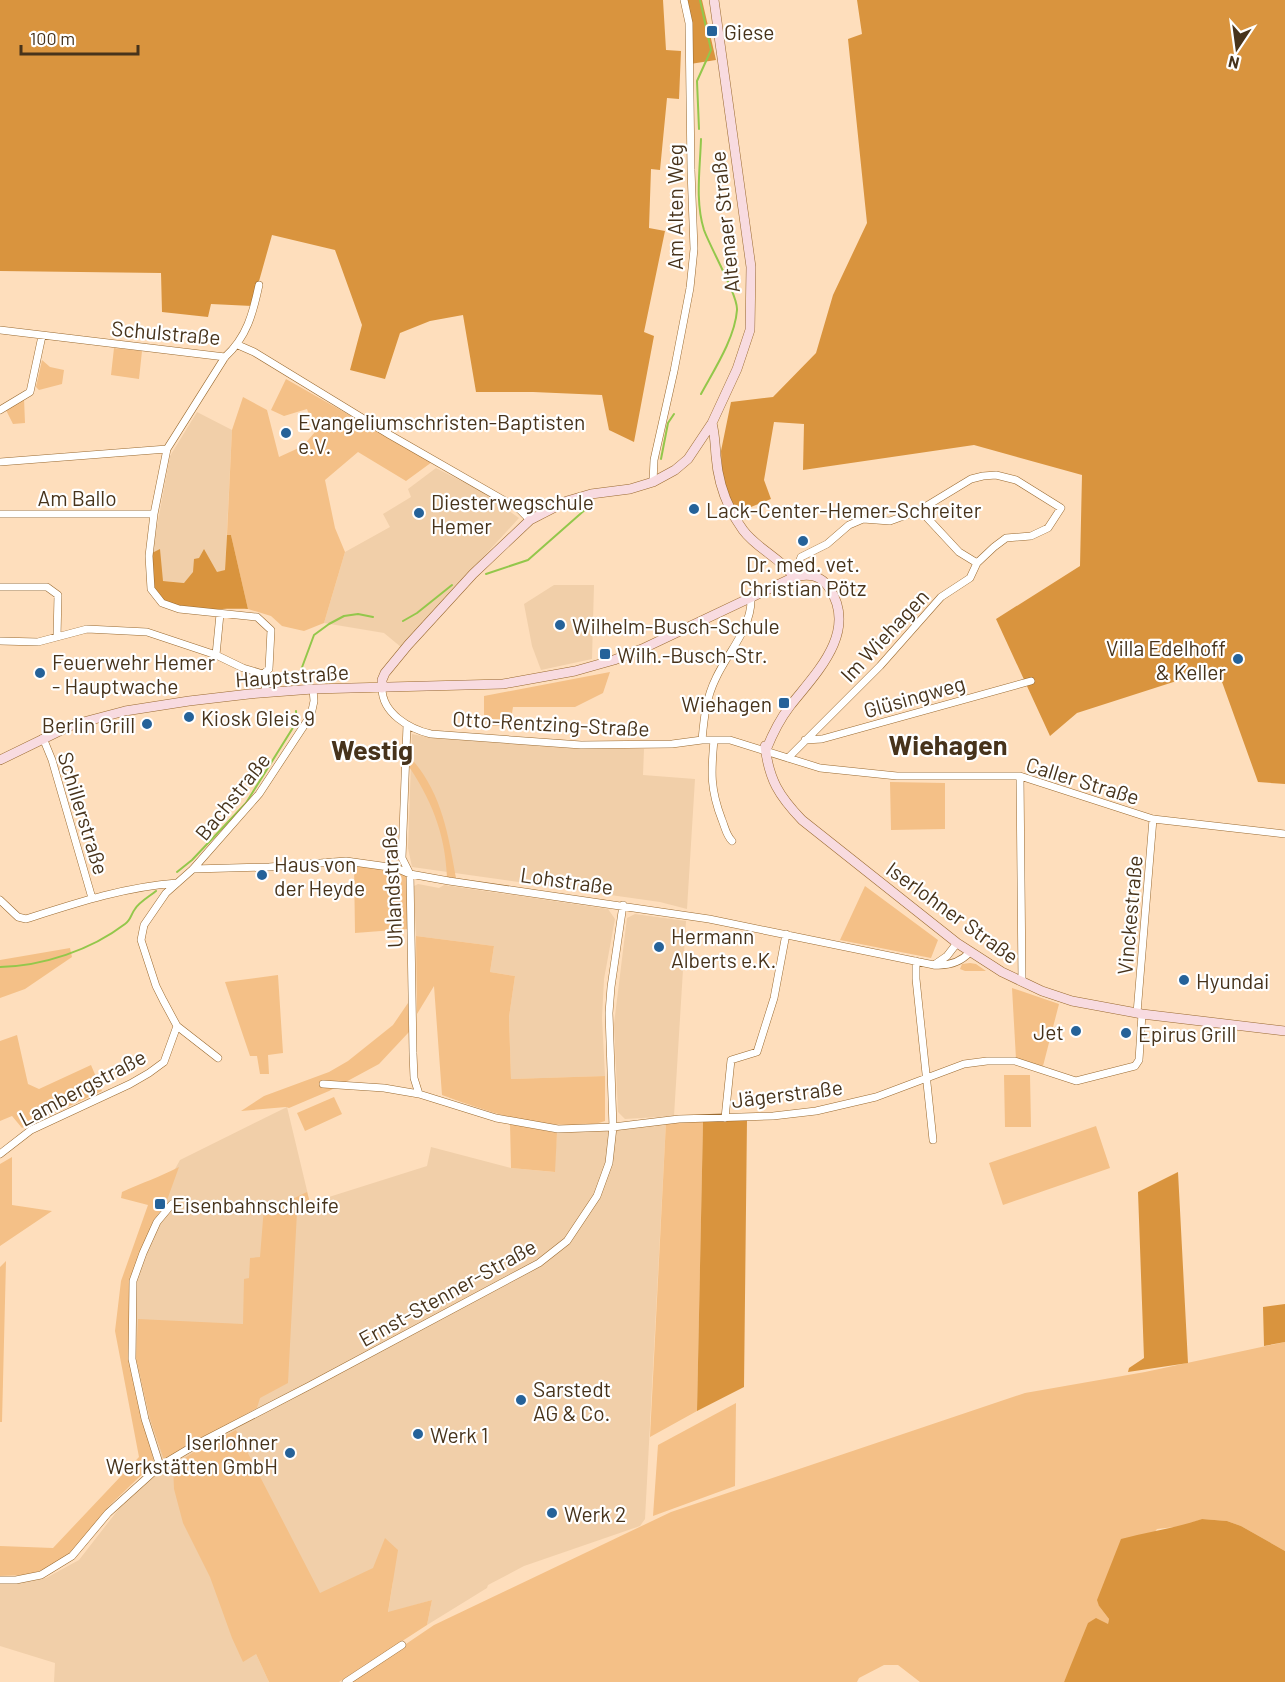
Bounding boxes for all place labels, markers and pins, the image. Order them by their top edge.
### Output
place label: Giese [724,19,775,44]
marker: Giese [705,24,719,38]
place label: Evangeliumschristen-Baptisten e.V. [298,409,585,458]
marker: Evangeliumschristen-Baptisten e.V. [279,426,293,440]
place label: Diesterwegschule Hemer [431,489,594,538]
place label: Lack-Center-Hemer-Schreiter [706,497,982,522]
marker: Lack-Center-Hemer-Schreiter [687,502,701,516]
marker: Diesterwegschule Hemer [412,506,426,520]
marker: Dr. med. vet. Christian Pötz [796,534,810,548]
place label: Dr. med. vet. Christian Pötz [740,551,866,600]
place label: Wilhelm-Busch-Schule [572,613,780,638]
marker: Wilhelm-Busch-Schule [553,618,567,632]
place label: Villa Edelhoff & Keller [1106,635,1226,684]
place label: Wilh.-Busch-Str. [617,642,767,667]
marker: Wilh.-Busch-Str. [598,647,612,661]
place label: Feuerwehr Hemer - Hauptwache [52,649,215,698]
marker: Villa Edelhoff & Keller [1231,652,1245,666]
marker: Feuerwehr Hemer - Hauptwache [33,666,47,680]
place label: Wiehagen [681,691,772,716]
marker: Wiehagen [777,696,791,710]
place label: Kiosk Gleis 9 [201,705,315,730]
marker: Kiosk Gleis 9 [182,710,196,724]
place label: Berlin Grill [42,712,135,737]
marker: Berlin Grill [140,717,154,731]
place label: Haus von der Heyde [274,851,365,900]
marker: Haus von der Heyde [255,868,269,882]
place label: Hermann Alberts e.K. [671,923,776,972]
marker: Hermann Alberts e.K. [652,940,666,954]
place label: Hyundai [1196,968,1269,993]
marker: Hyundai [1177,973,1191,987]
place label: Jet [1033,1019,1064,1044]
place label: Epirus Grill [1138,1021,1236,1046]
marker: Jet [1069,1024,1083,1038]
marker: Epirus Grill [1119,1026,1133,1040]
place label: Eisenbahnschleife [172,1192,339,1217]
marker: Eisenbahnschleife [153,1197,167,1211]
place label: Sarstedt AG & Co. [533,1376,611,1425]
marker: Sarstedt AG & Co. [514,1393,528,1407]
place label: Werk 1 [430,1422,488,1447]
marker: Werk 1 [411,1427,425,1441]
place label: Iserlohner Werkstätten GmbH [106,1429,278,1478]
marker: Iserlohner Werkstätten GmbH [283,1446,297,1460]
place label: Werk 2 [564,1501,626,1526]
marker: Werk 2 [545,1506,559,1520]

